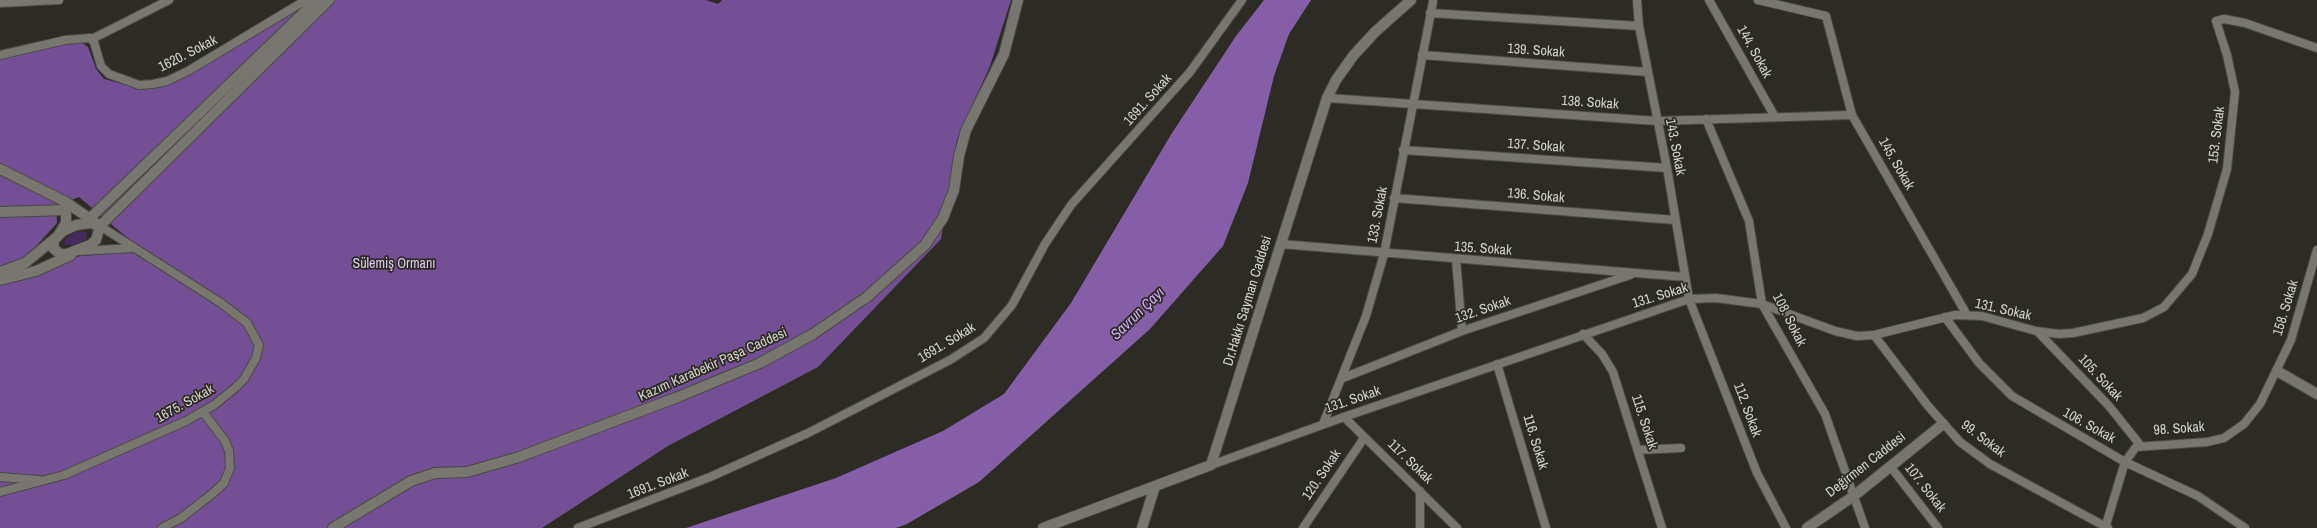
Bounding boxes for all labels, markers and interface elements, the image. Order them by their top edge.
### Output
street label: 144. Sokak [1733,23,1775,81]
street label: 1620. Sokak [156,32,220,76]
street label: 139. Sokak [1507,41,1565,61]
street label: 1691. Sokak [1120,71,1176,129]
street label: 138. Sokak [1561,93,1619,113]
street label: 153. Sokak [2205,105,2229,165]
street label: 143. Sokak [1661,117,1689,177]
street label: 145. Sokak [1874,135,1918,193]
street label: 137. Sokak [1507,136,1565,156]
street label: 133. Sokak [1364,185,1392,245]
street label: 136. Sokak [1507,185,1565,207]
street label: Dr.Hakkı Sayman Caddesi [1220,234,1276,368]
street label: 135. Sokak [1454,239,1512,259]
park label: Sülemiş Ormanı [353,256,435,272]
street label: 158. Sokak [2270,278,2302,338]
street label: 131. Sokak [1630,280,1690,312]
water label: Savrun Çayı [1107,284,1169,344]
street label: 108. Sokak [1768,291,1810,349]
street label: 132. Sokak [1453,293,1513,327]
street label: 131. Sokak [1973,295,2033,325]
street label: 1691. Sokak [915,319,979,367]
street label: Kazım Karabekir Paşa Caddesi [636,325,790,405]
street label: 105. Sokak [2074,351,2126,405]
street label: 1675. Sokak [153,381,217,427]
street label: 112. Sokak [1729,381,1765,439]
street label: 131. Sokak [1323,383,1383,417]
street label: 115. Sokak [1627,392,1661,452]
street label: 106. Sokak [2060,405,2118,447]
street label: 116. Sokak [1519,412,1551,472]
street label: 99. Sokak [1958,417,2008,461]
street label: 98. Sokak [2153,419,2205,439]
street label: Değirmen Caddesi [1823,429,1909,501]
street label: 117. Sokak [1384,436,1436,488]
street label: 120. Sokak [1299,446,1345,504]
street label: 107. Sokak [1901,460,1949,516]
street label: 1691. Sokak [625,465,691,503]

